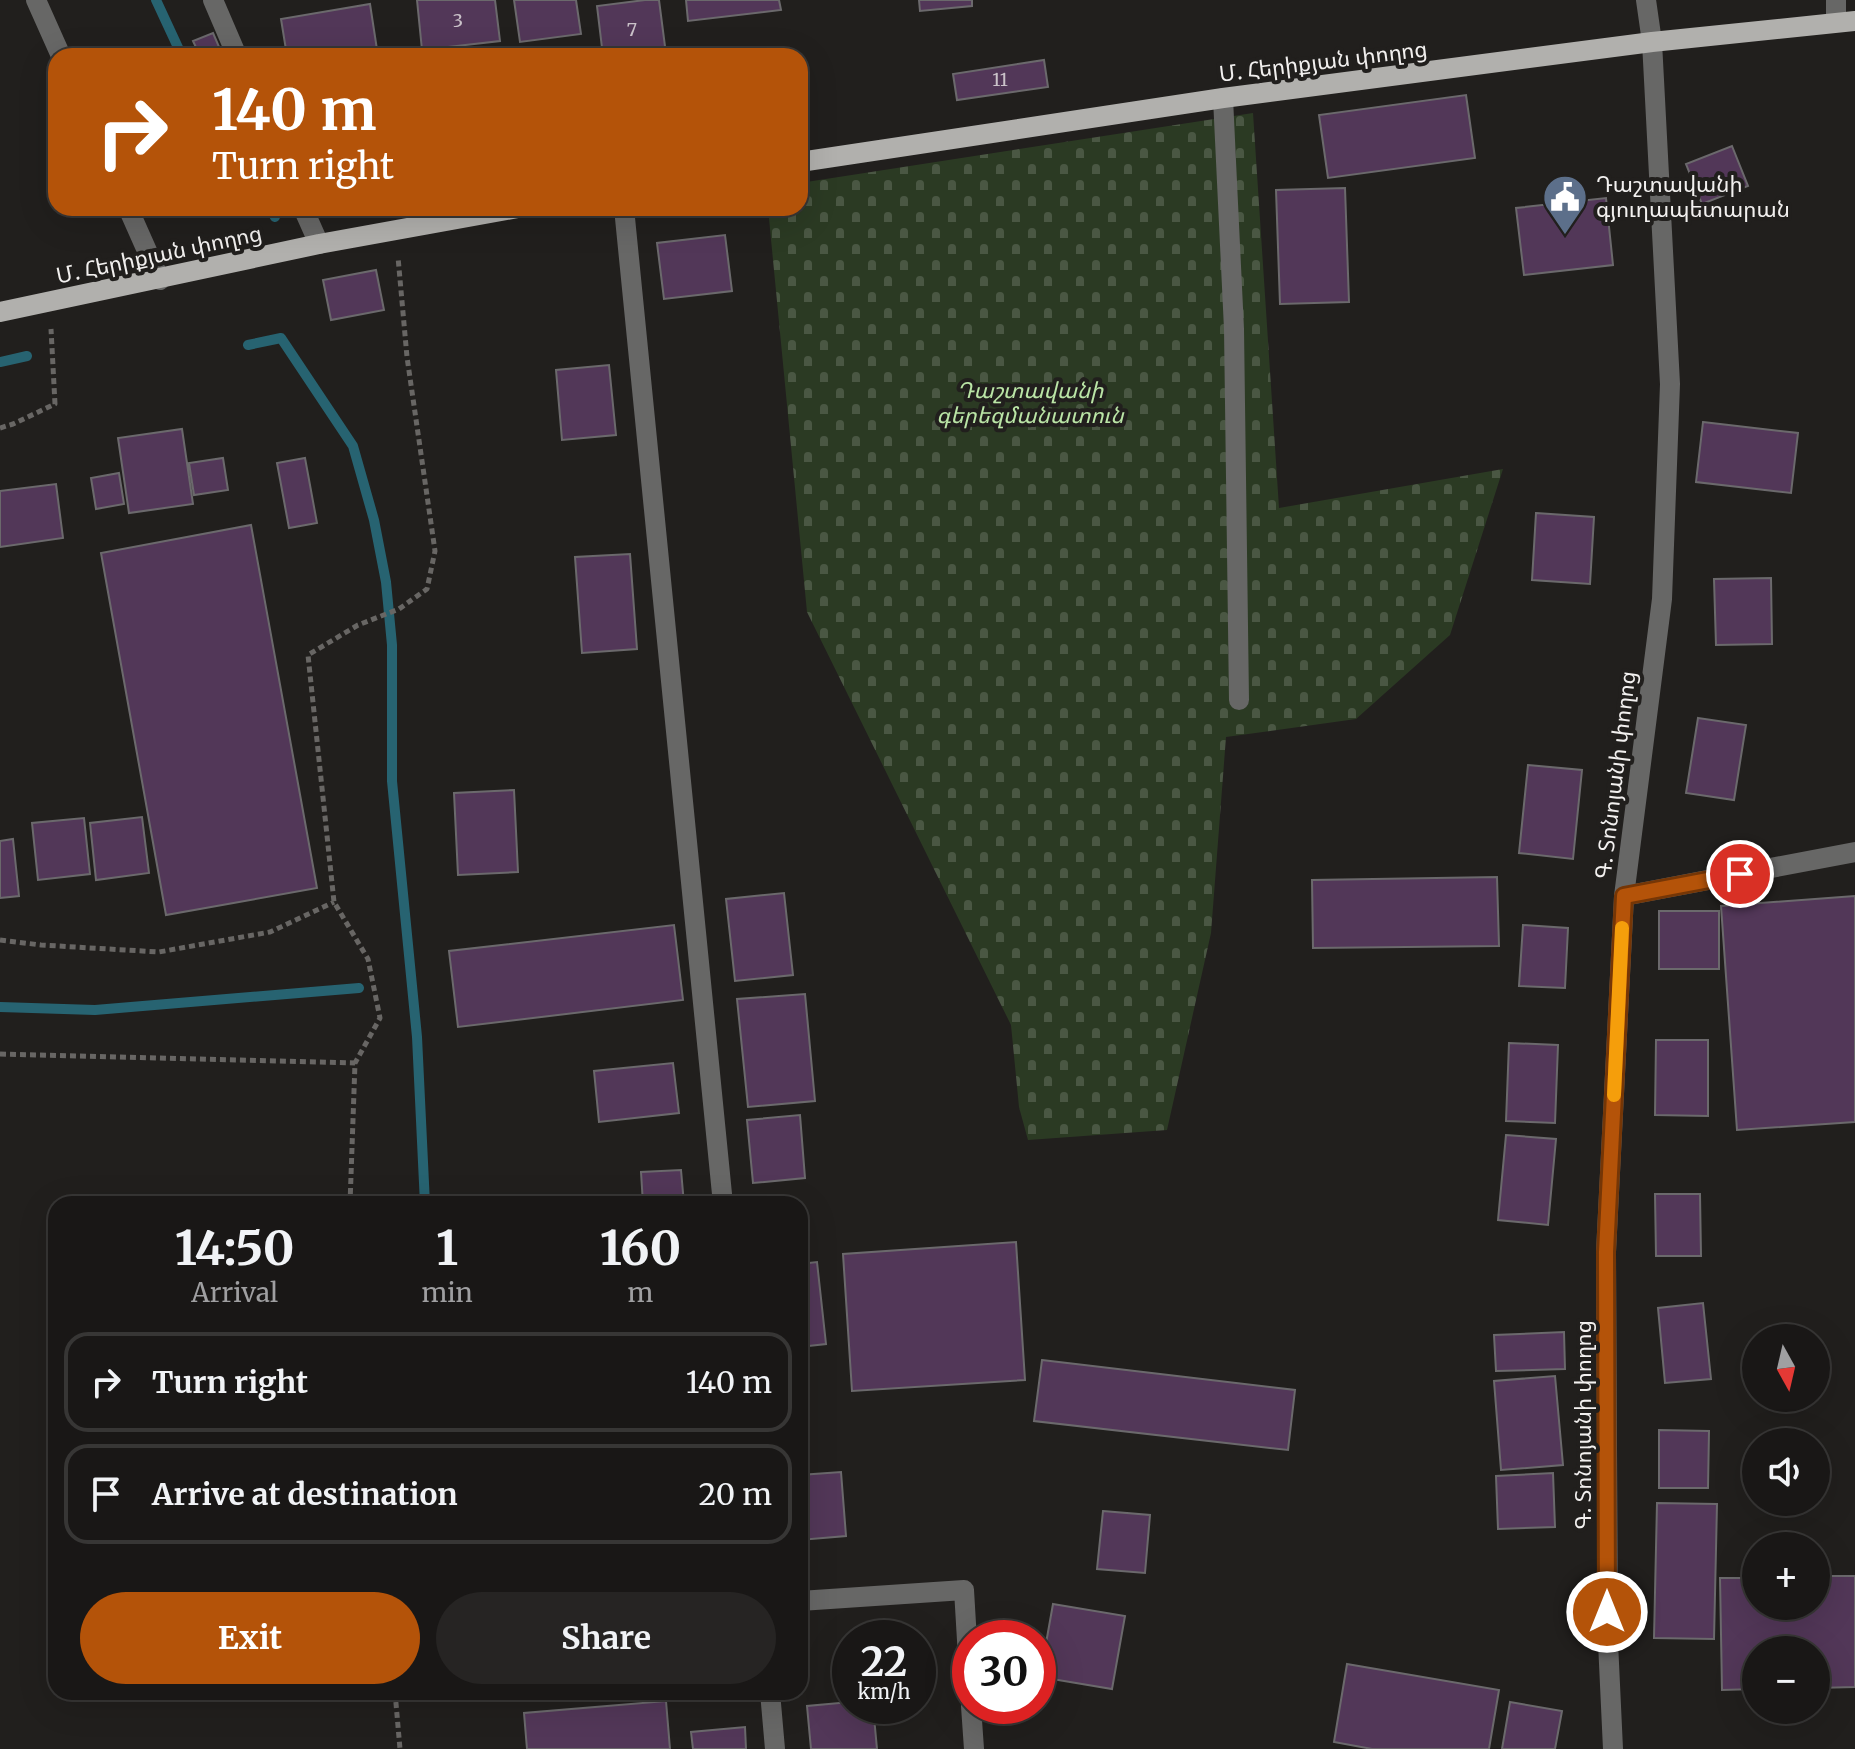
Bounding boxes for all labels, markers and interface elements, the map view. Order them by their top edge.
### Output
house number: 3 [453,9,463,32]
house number: 7 [627,18,637,41]
street label: Մ. Հերիքյան փողոց [1217,34,1429,88]
house number: 11 [992,68,1008,91]
text: 140 m [212,75,377,145]
icon: right [80,80,184,184]
text: Turn right [212,144,394,189]
place label: Դաշտավանի գյուղապետարան [1596,170,1790,223]
public building icon: Դաշտավանի գյուղապետարան [1541,173,1589,236]
street label: Մ. Հերիքյան փողոց [54,219,264,289]
park label: Դաշտավանի գերեզմանատուն [936,376,1124,429]
street label: Գ. Տոնոյանի փողոց [1588,669,1642,881]
pin [1706,840,1774,908]
icon: arrive [1718,852,1762,896]
text: 14:50 [175,1218,295,1278]
text: 1 [436,1218,458,1278]
text: 160 [600,1218,681,1278]
text: Arrival [191,1276,278,1309]
text: min [421,1276,473,1309]
text: m [628,1276,653,1309]
street label: Գ. Տոնոյանի փողոց [1569,1320,1597,1530]
north arrow [1742,1324,1830,1412]
map controls [1742,1324,1830,1724]
icon: right [84,1360,128,1404]
text: Turn right [152,1363,308,1401]
text: 140 m [686,1363,772,1401]
button: sound [1742,1428,1830,1516]
icon: arrive [84,1472,128,1516]
text: Arrive at destination [152,1475,458,1513]
text: 20 m [699,1475,772,1513]
button: + [1742,1532,1830,1620]
position arrow [1565,1570,1649,1654]
button: Exit [80,1592,420,1684]
button: Share [436,1592,776,1684]
speed limit sign: 30 [952,1620,1056,1724]
button: − [1742,1636,1830,1724]
text: 22 [861,1637,907,1687]
text: km/h [858,1679,910,1704]

